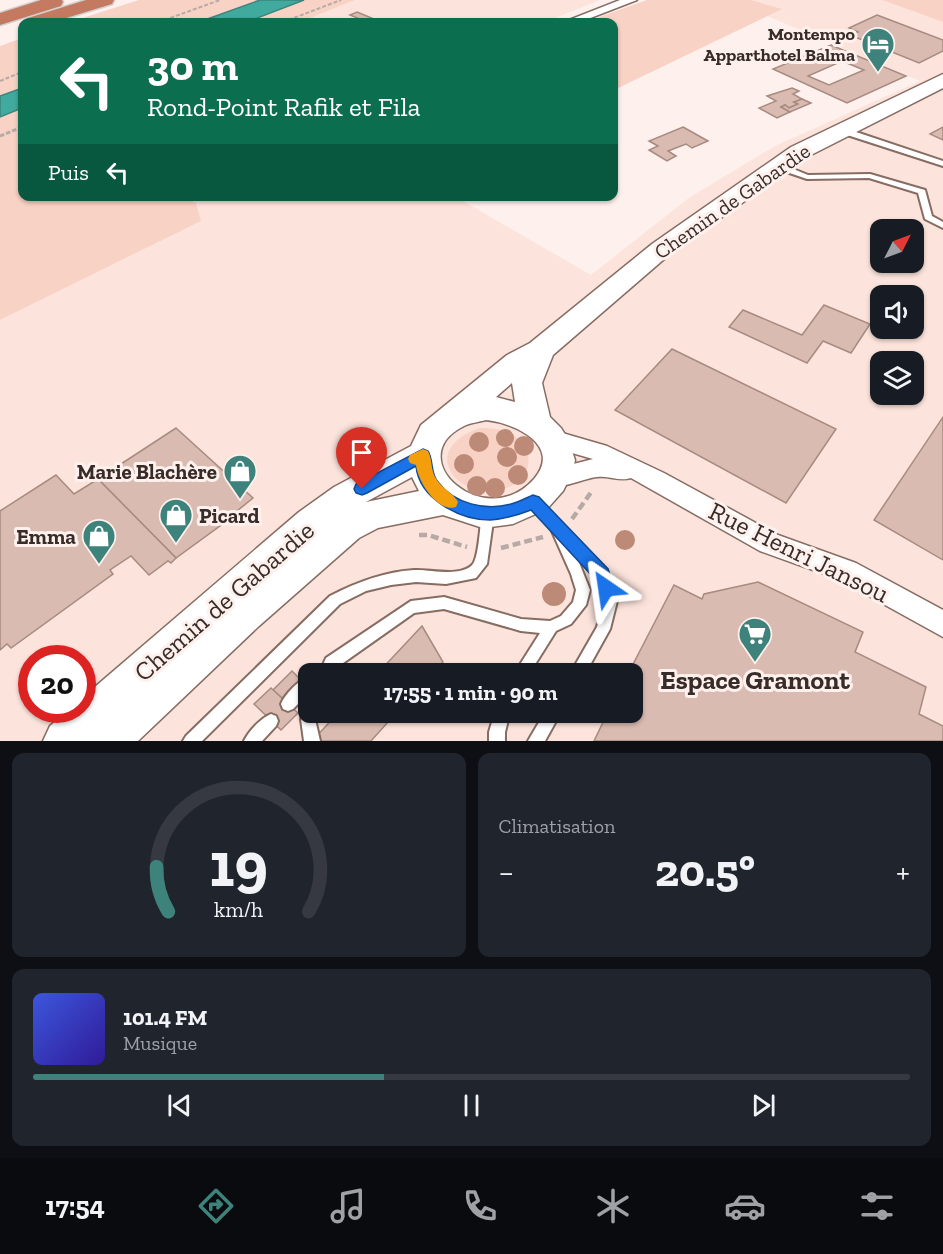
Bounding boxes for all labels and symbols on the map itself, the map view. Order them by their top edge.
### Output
place label: Montempo Apparthotel Balma [703,23,856,66]
hotel icon: Montempo Apparthotel Balma [860,26,896,73]
street label: Chemin de Gabardie [649,138,815,264]
north arrow [870,219,924,273]
pin [336,427,387,489]
shop icon: Marie Blachère [222,453,258,500]
place label: Marie Blachère [77,459,217,484]
street label: Rue Henri Jansou [704,495,895,610]
shop icon: Picard [158,497,194,544]
place label: Picard [199,503,260,528]
street label: Chemin de Gabardie [127,514,321,688]
shop icon: Emma [81,518,117,565]
place label: Emma [16,524,76,549]
position arrow [574,556,638,620]
supermarket icon: Espace Gramont [737,616,773,663]
speed limit sign: 20 [18,645,96,723]
place label: Espace Gramont [660,664,850,696]

